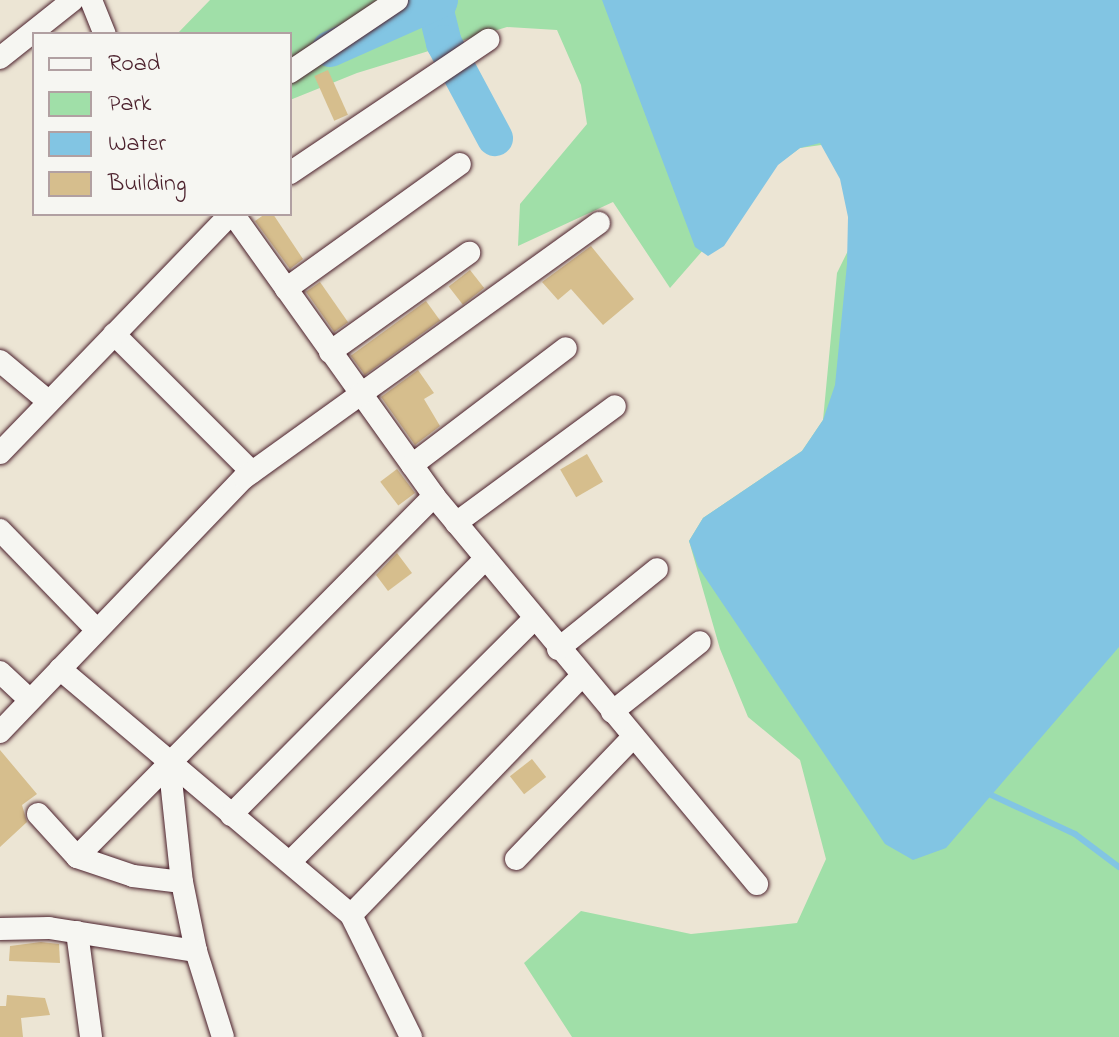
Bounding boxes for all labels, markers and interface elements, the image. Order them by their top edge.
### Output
legend [32,32,292,216]
text: Road [108,47,160,82]
text: Park [108,87,151,122]
text: Water [108,127,166,162]
text: Building [108,167,187,202]

